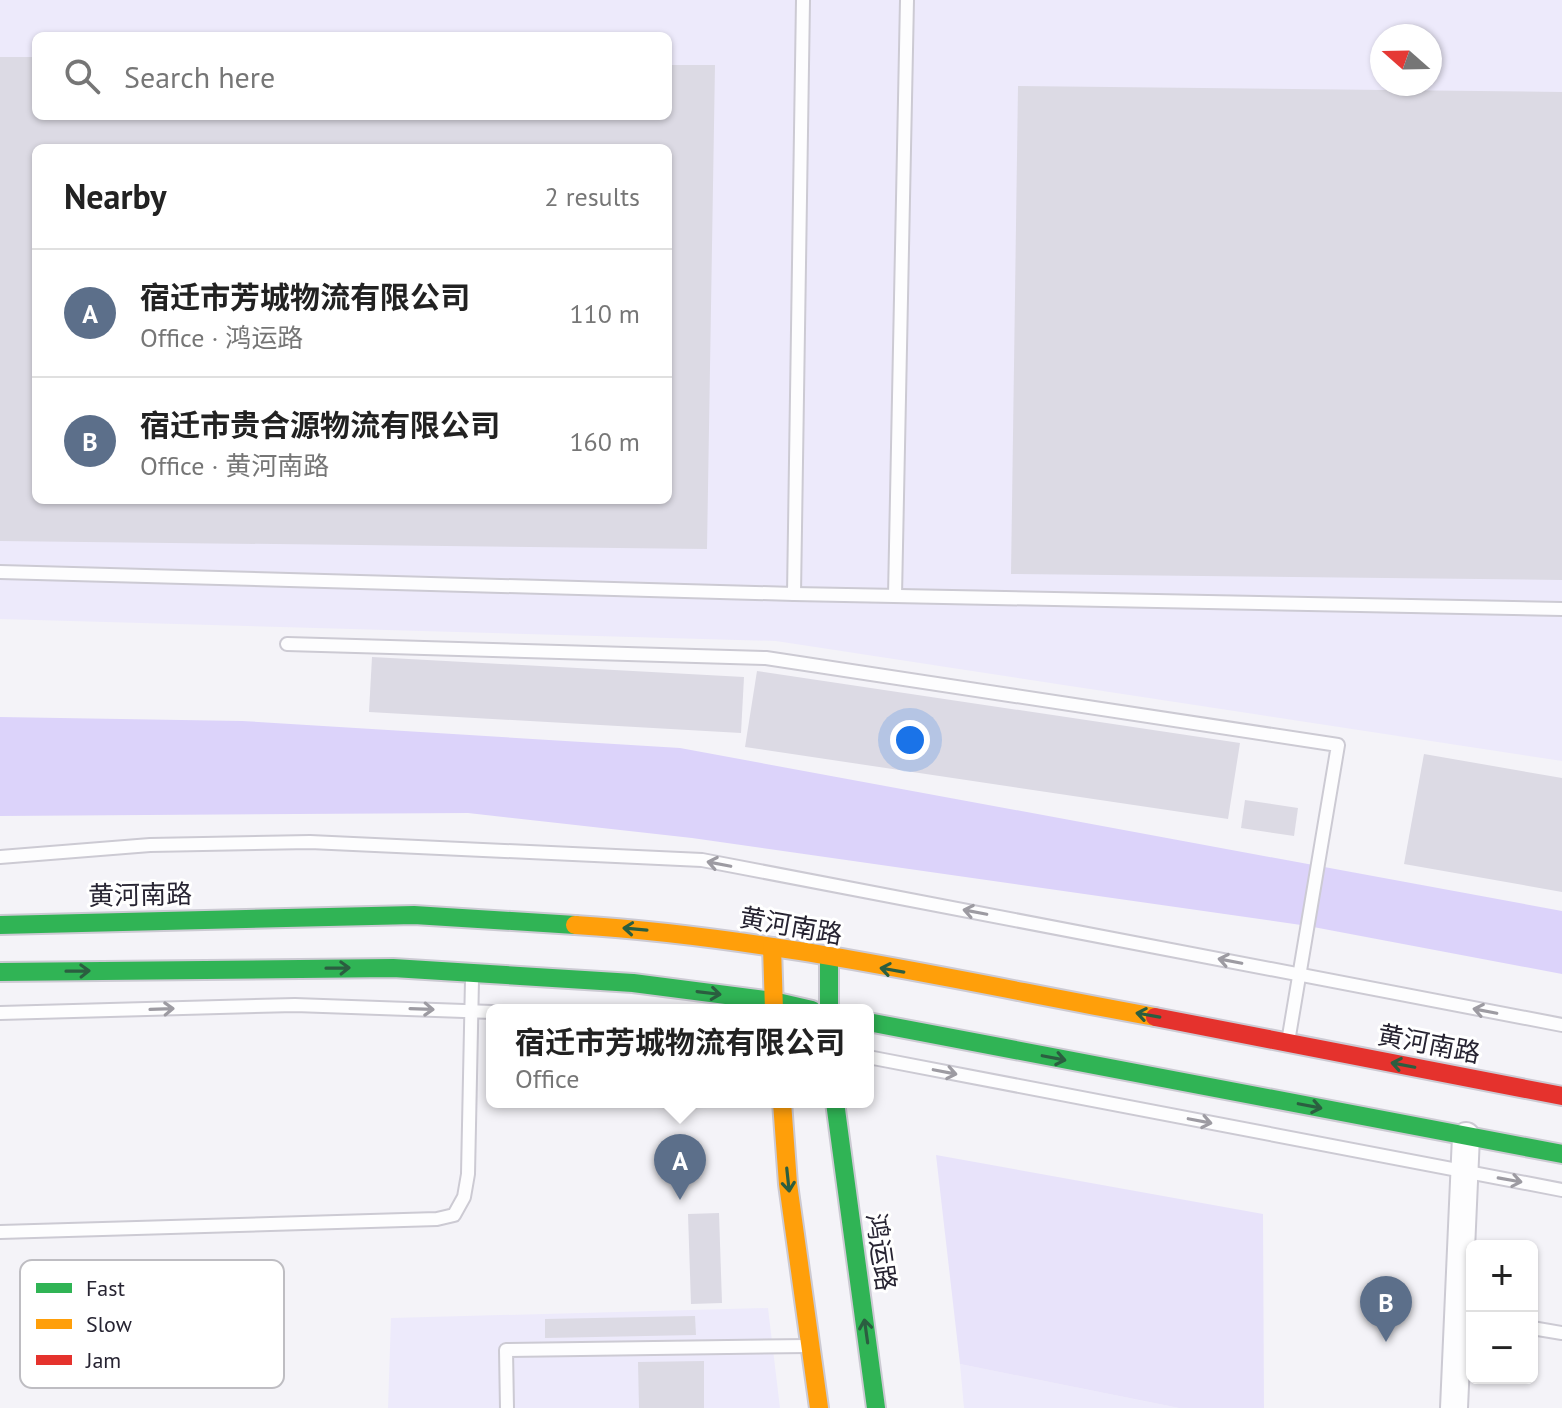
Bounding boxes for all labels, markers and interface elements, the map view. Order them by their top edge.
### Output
north arrow [1370,24,1442,96]
search box [32,32,672,120]
icon: search [60,54,104,98]
text: Search here [124,57,275,96]
text: Nearby [64,174,166,218]
text: 2 results [545,180,640,213]
text: 宿迁市芳城物流有限公司 [140,277,470,316]
text: A [82,297,98,330]
text: 110 m [569,297,640,330]
text: Office · 鸿运路 [140,321,303,354]
text: 宿迁市贵合源物流有限公司 [140,405,500,444]
text: B [82,425,98,458]
text: 160 m [569,425,640,458]
text: Office · 黄河南路 [140,449,329,482]
your location [890,720,930,760]
one-way arrow [707,855,733,870]
street label: 黄河南路 [88,877,192,912]
street label: 黄河南路 [737,900,845,951]
one-way arrow [963,904,988,919]
one-way arrow [622,921,649,936]
one-way arrow [1218,953,1243,968]
one-way arrow [324,960,351,976]
one-way arrow [880,961,905,976]
one-way arrow [64,963,91,979]
one-way arrow [695,985,722,1000]
one-way arrow [148,1001,175,1016]
one-way arrow [408,1001,435,1016]
one-way arrow [1473,1002,1499,1017]
popup [486,1004,874,1108]
one-way arrow [1136,1007,1161,1022]
street label: 黄河南路 [1375,1017,1483,1070]
text: 宿迁市芳城物流有限公司 [515,1022,845,1061]
one-way arrow [1041,1052,1067,1067]
one-way arrow [1391,1057,1416,1072]
text: Office [515,1062,579,1095]
one-way arrow [931,1065,957,1080]
one-way arrow [1297,1100,1322,1115]
one-way arrow [1187,1114,1212,1129]
pin: A [654,1134,706,1200]
one-way arrow [781,1166,796,1193]
one-way arrow [1497,1174,1522,1189]
street label: 鸿运路 [860,1211,903,1293]
map controls [1466,1240,1538,1384]
button: + [1466,1240,1538,1312]
legend [20,1260,284,1388]
text: Fast [86,1274,126,1302]
pin: B [1360,1276,1412,1342]
text: Slow [86,1310,132,1338]
button: − [1466,1312,1538,1384]
one-way arrow [858,1318,873,1345]
text: Jam [85,1346,121,1374]

